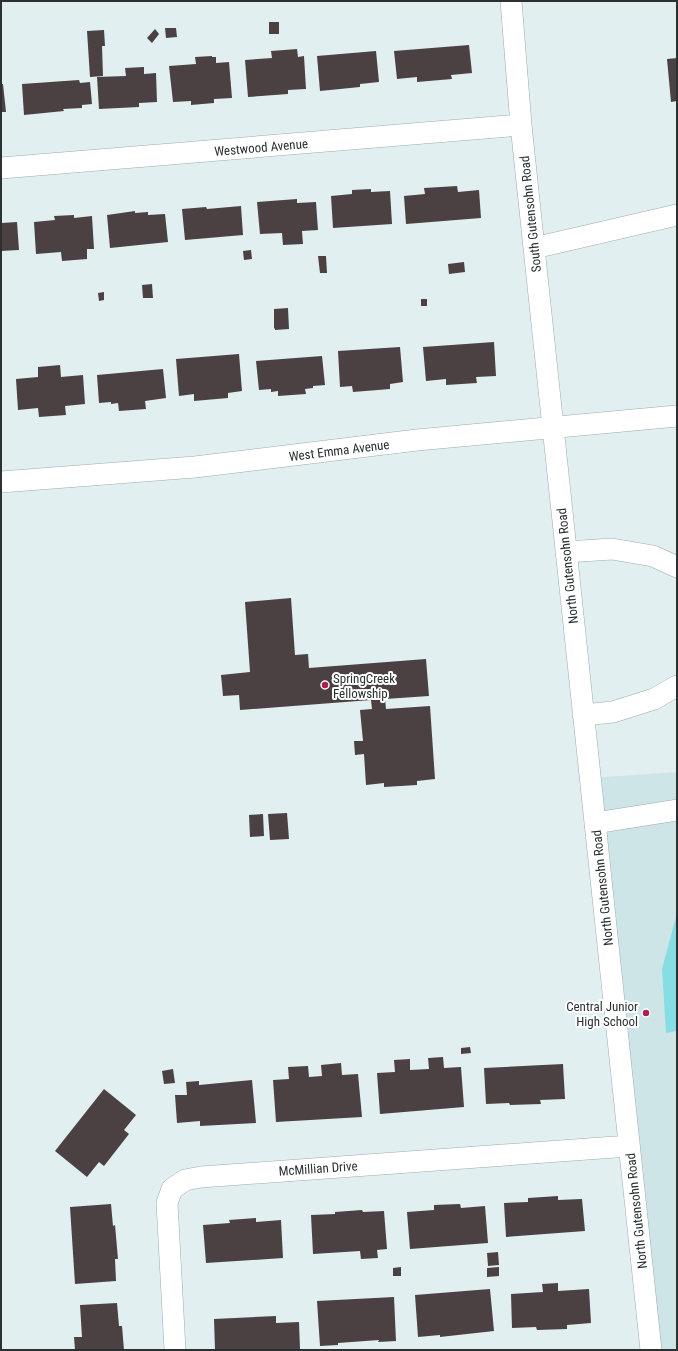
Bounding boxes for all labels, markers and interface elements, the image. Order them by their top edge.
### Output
street label: Westwood Avenue [214,136,308,159]
street label: South Gutensohn Road [517,155,544,273]
street label: West Emma Avenue [288,437,390,464]
street label: North Gutensohn Road [554,507,581,625]
place label: SpringCreek Fellowship [333,671,395,701]
marker: SpringCreek Fellowship [320,680,330,690]
street label: North Gutensohn Road [589,829,616,947]
place label: Central Junior High School [566,999,638,1029]
marker: Central Junior High School [641,1008,651,1018]
street label: North Gutensohn Road [623,1152,650,1270]
street label: McMillian Drive [278,1158,358,1179]

